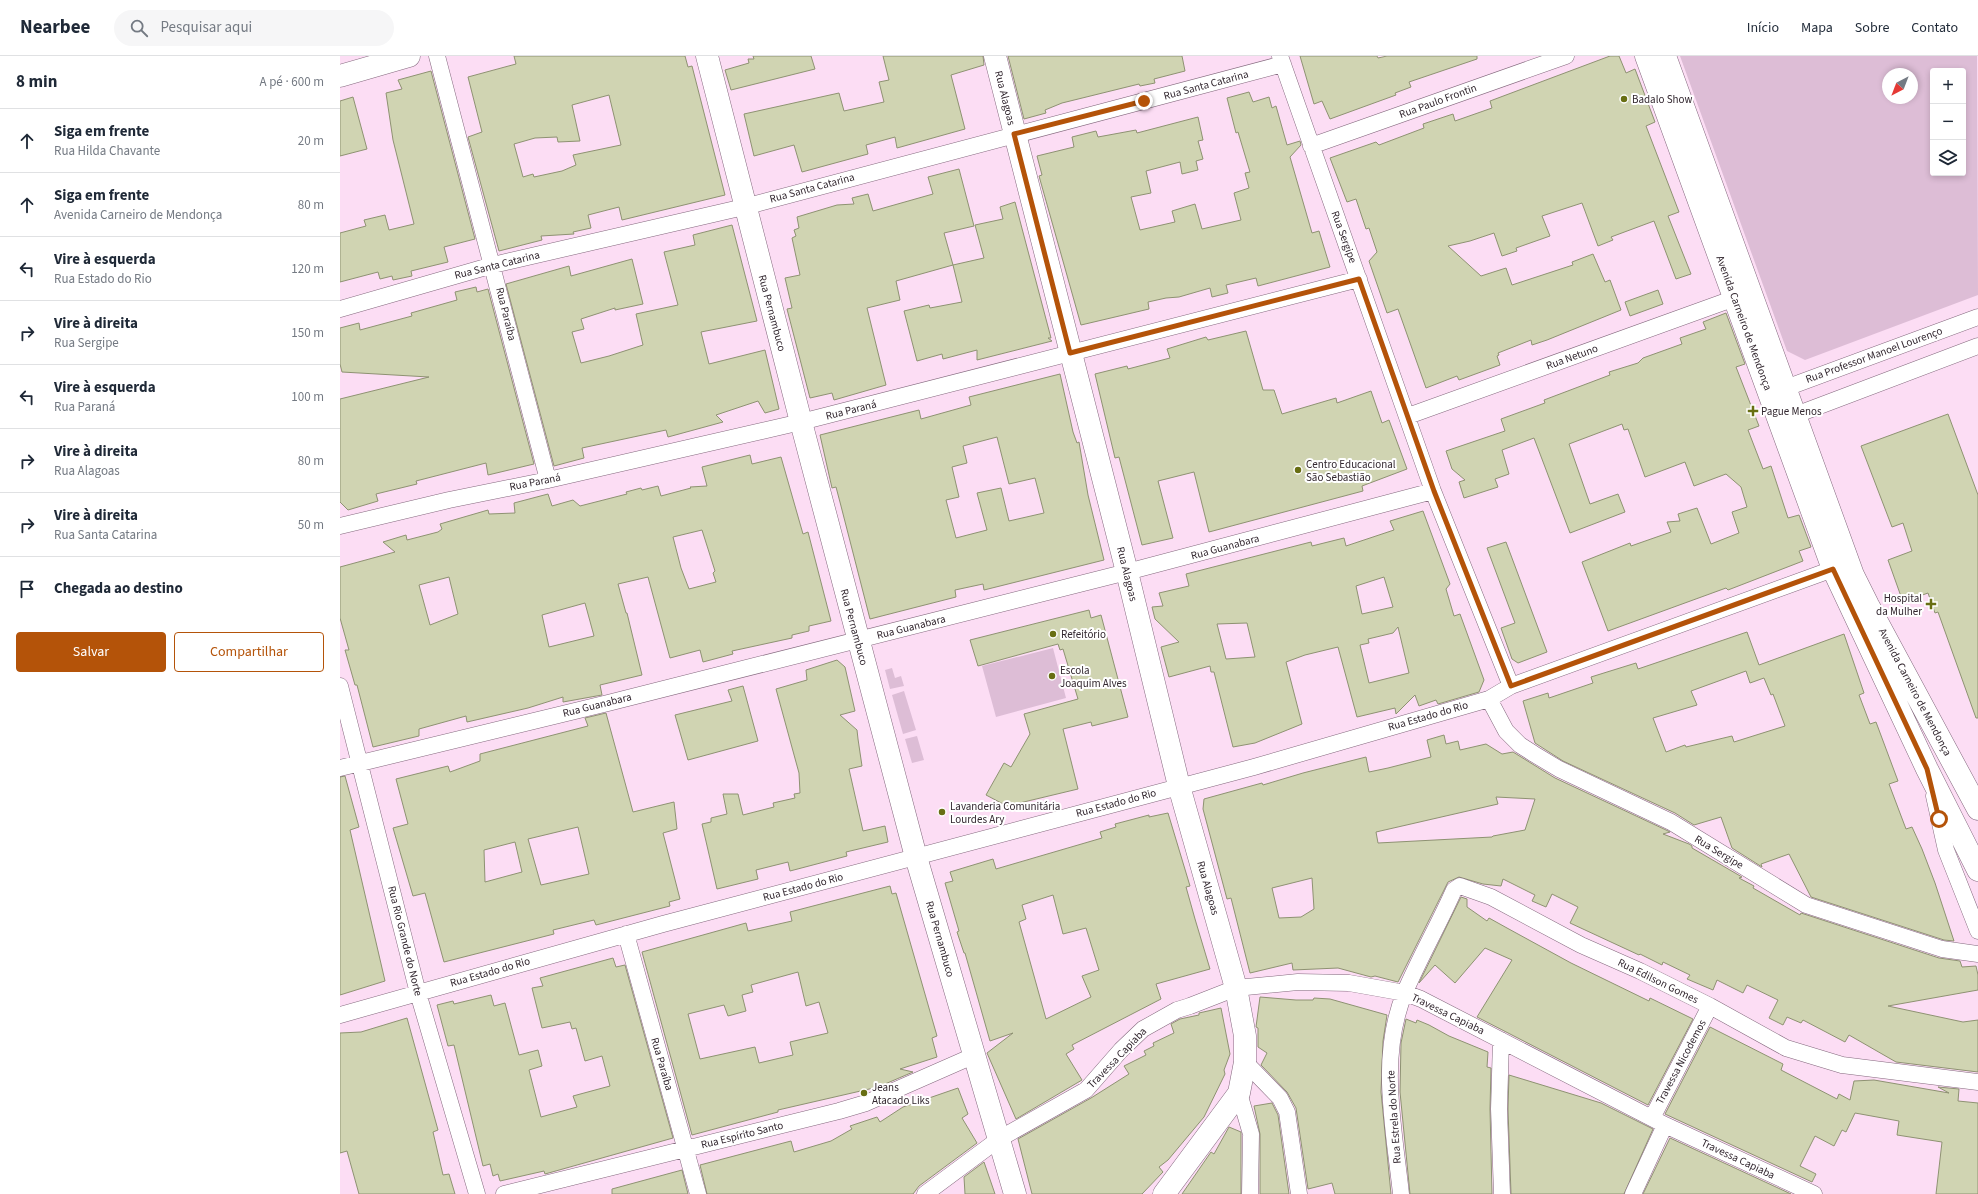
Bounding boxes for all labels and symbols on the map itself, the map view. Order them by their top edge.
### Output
street label: Rua Santa Catarina [1162,66,1250,104]
north arrow [1882,68,1918,104]
street label: Rua Alagoas [991,69,1019,127]
street label: Rua Paulo Frontin [1397,80,1479,122]
route end [1135,92,1153,110]
place label: Badalo Show [1632,92,1692,107]
marker: Badalo Show [1619,94,1629,104]
street label: Rua Santa Catarina [768,169,856,207]
street label: Rua Sergipe [1328,209,1361,266]
street label: Rua Santa Catarina [453,247,541,283]
street label: Avenida Carneiro de Mendonça [1713,253,1775,393]
street label: Rua Pernambuco [755,273,789,353]
street label: Rua Paraíba [492,286,520,342]
street label: Rua Professor Manoel Lourenço [1803,323,1945,387]
street label: Rua Netuno [1544,341,1600,373]
street label: Rua Paraná [824,396,878,424]
place label: Pague Menos [1761,404,1822,419]
marker: Pague Menos [1748,406,1758,416]
place label: Centro Educacional São Sebastião [1306,457,1396,485]
marker: Centro Educacional São Sebastião [1293,465,1303,475]
street label: Rua Paraná [508,470,562,494]
street label: Rua Guanabara [1189,531,1261,563]
street label: Rua Alagoas [1113,545,1141,603]
street label: Rua Pernambuco [837,587,871,667]
place label: Hospital da Mulher [1876,591,1922,619]
marker: Hospital da Mulher [1925,598,1937,610]
street label: Rua Guanabara [875,611,947,643]
street label: Avenida Carneiro de Mendonça [1875,626,1955,758]
place label: Refeitório [1061,627,1106,642]
marker: Refeitório [1048,629,1058,639]
place label: Escola Joaquim Alves [1060,663,1127,691]
marker: Escola Joaquim Alves [1047,671,1057,681]
street label: Rua Guanabara [561,689,633,721]
street label: Rua Estado do Rio [1386,697,1470,735]
street label: Rua Estado do Rio [1074,785,1158,821]
place label: Lavanderia Comunitária Lourdes Ary [950,799,1060,827]
marker: Lavanderia Comunitária Lourdes Ary [937,807,947,817]
route start [1930,810,1948,828]
street label: Rua Sergipe [1692,831,1747,873]
street label: Rua Alagoas [1193,859,1223,917]
street label: Rua Estado do Rio [761,869,845,905]
street label: Rua Rio Grande do Norte [384,884,426,998]
street label: Rua Pernambuco [922,899,958,979]
street label: Rua Estado do Rio [448,953,532,991]
street label: Rua Edilson Gomes [1615,955,1701,1007]
street label: Travessa Capiaba [1409,990,1487,1038]
street label: Travessa Nicodemos [1652,1017,1710,1107]
street label: Travessa Capiaba [1084,1024,1150,1092]
street label: Rua Paraíba [647,1036,677,1092]
street label: Rua Estrela do Norte [1383,1069,1405,1164]
place label: Jeans Atacado Liks [872,1080,930,1108]
marker: Jeans Atacado Liks [859,1088,869,1098]
street label: Rua Espírito Santo [699,1118,785,1152]
street label: Travessa Capiaba [1699,1135,1777,1183]

